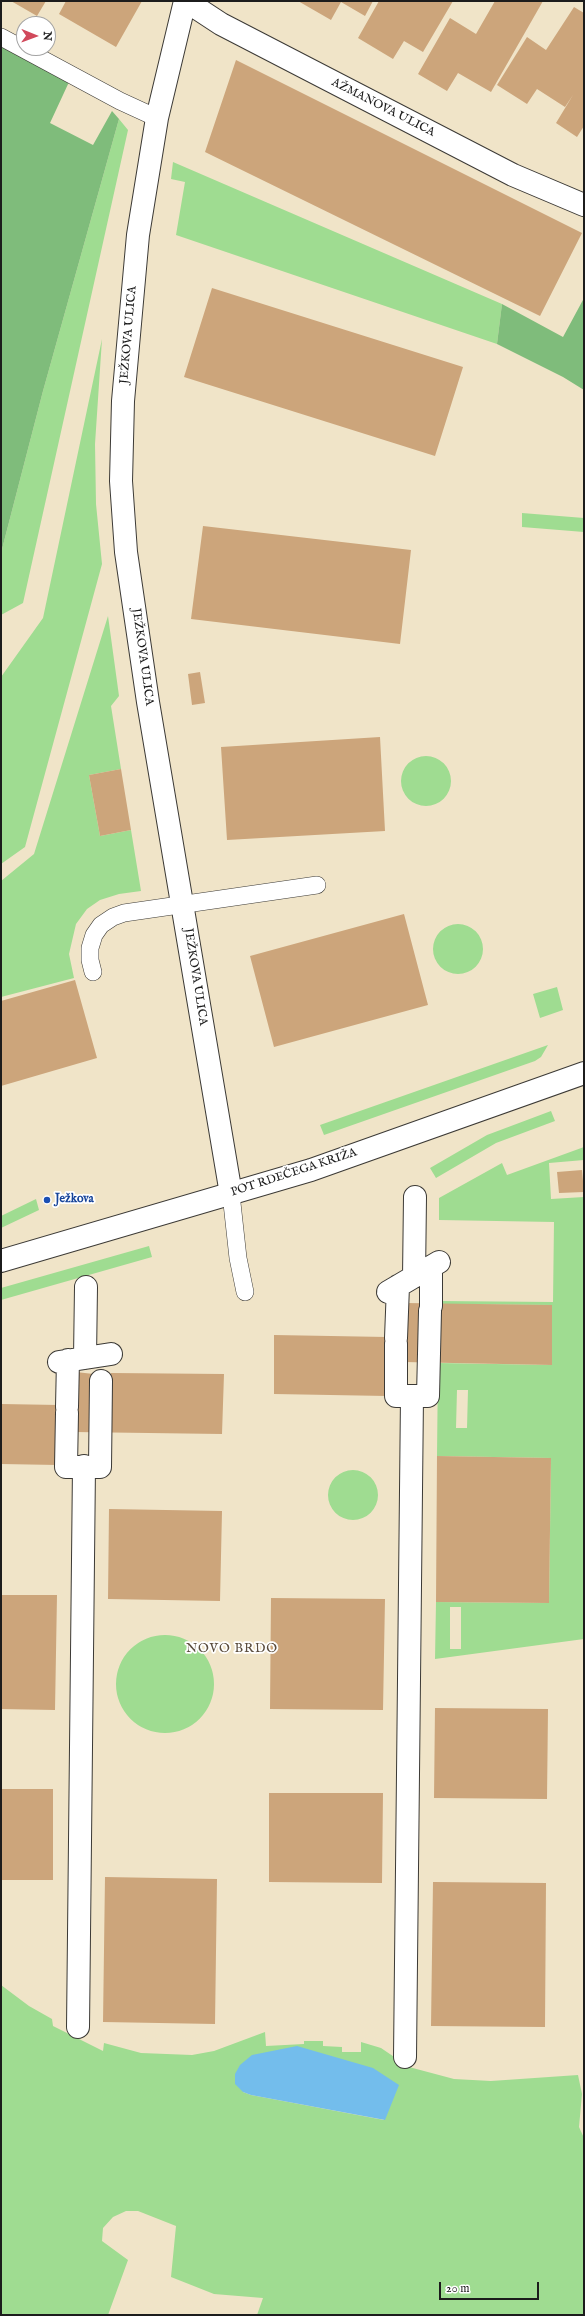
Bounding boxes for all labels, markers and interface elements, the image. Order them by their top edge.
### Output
north arrow [16,16,56,56]
text: N [40,31,54,41]
street label: AŽMANOVA ULICA [329,76,437,140]
street label: JEŽKOVA ULICA [118,285,140,385]
street label: JEŽKOVA ULICA [128,607,156,707]
street label: JEŽKOVA ULICA [180,927,210,1027]
street label: POT RDEČEGA KRIŽA [229,1146,359,1200]
place label: Ježkova [55,1193,94,1207]
marker: Ježkova [42,1195,52,1205]
district label: NOVO BRDO [186,1641,278,1657]
scale bar [441,2274,541,2300]
text: 20 m [446,2281,469,2296]

